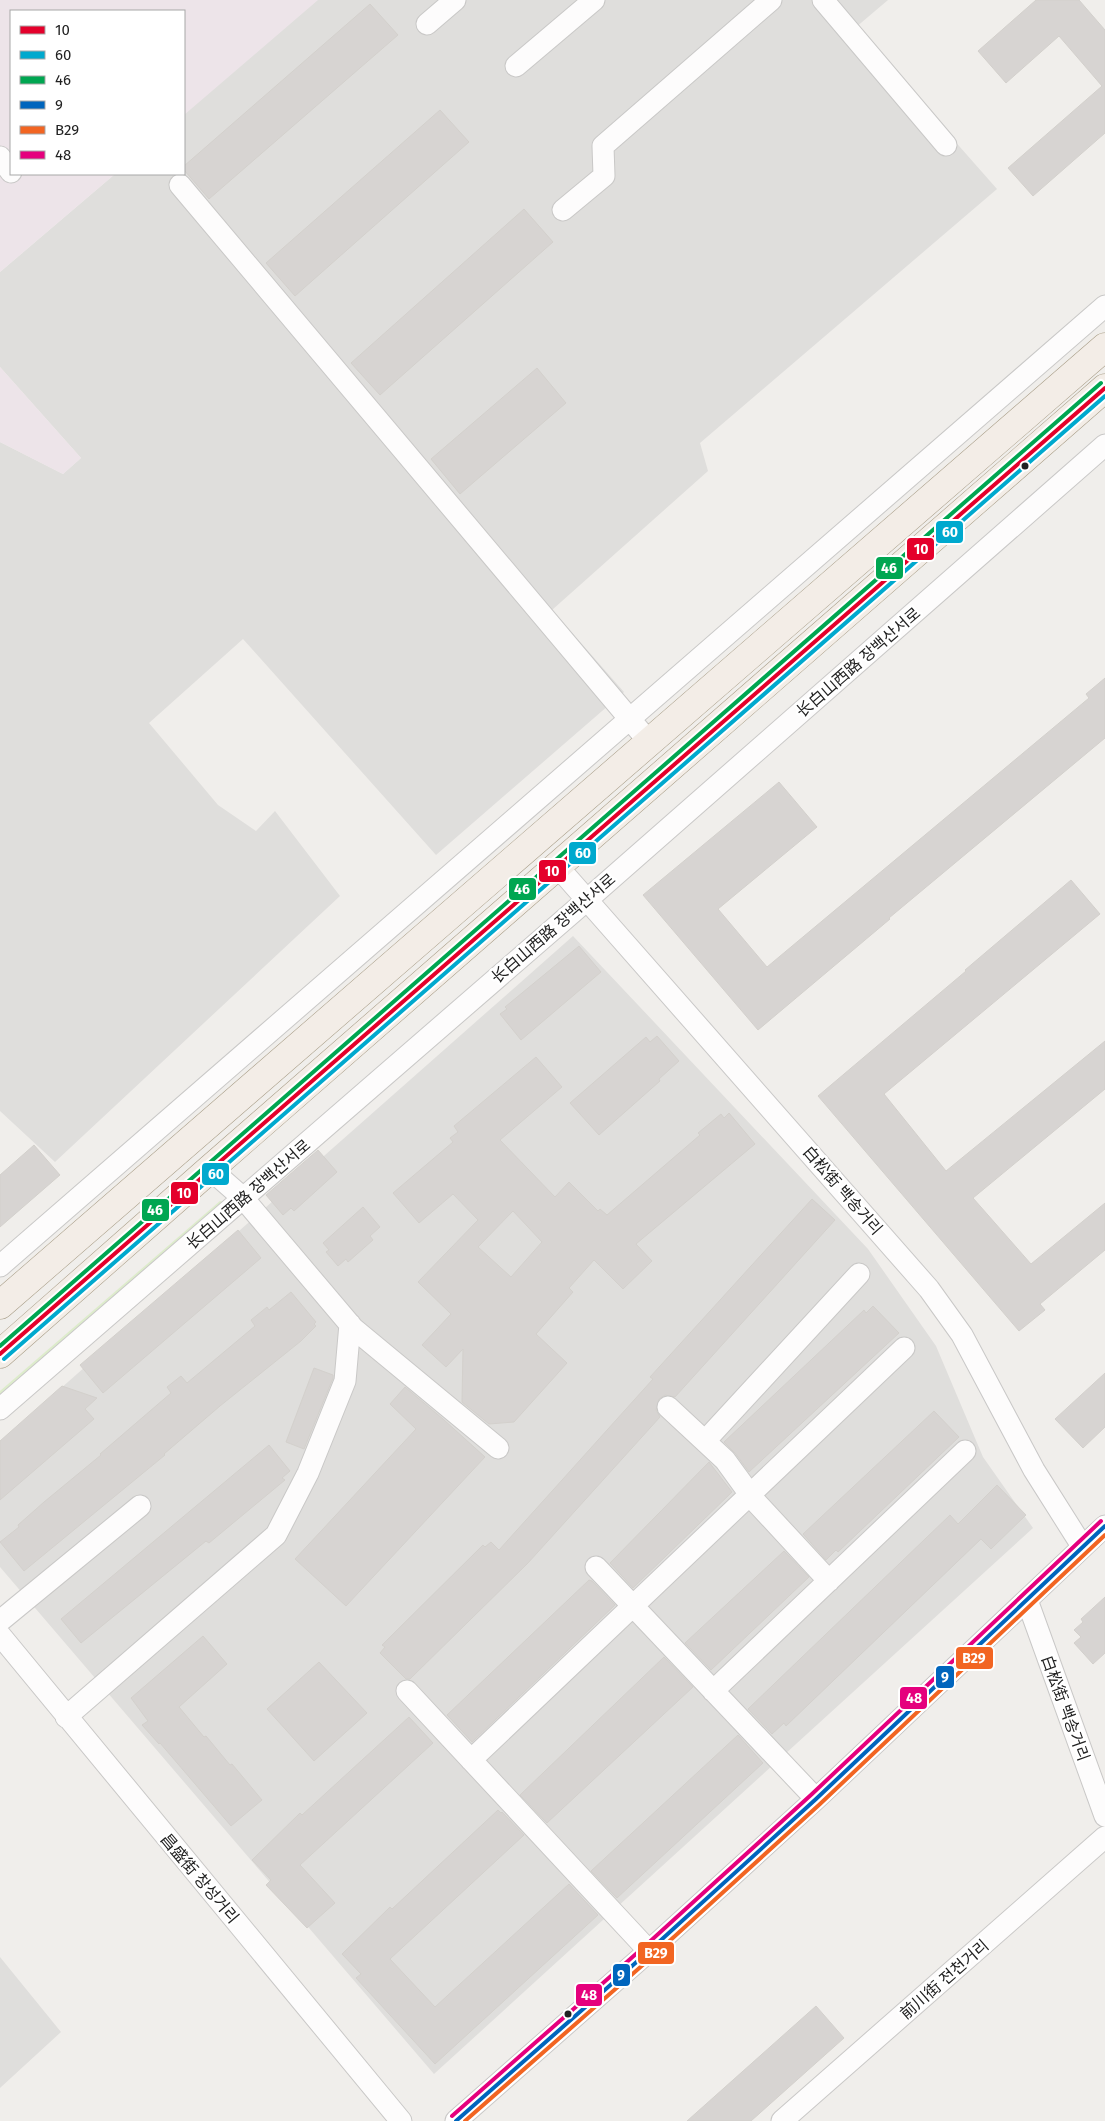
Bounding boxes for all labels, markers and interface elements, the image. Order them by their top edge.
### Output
legend [10,10,185,175]
text: 10 [55,21,70,39]
text: 60 [55,46,71,64]
text: 46 [55,71,71,89]
text: 9 [55,96,63,114]
text: B29 [55,121,79,139]
text: 48 [55,146,71,164]
unlabelled marker [1020,461,1030,471]
line badge: 60 [935,520,964,544]
text: 60 [942,524,958,541]
line badge: 10 [906,537,935,561]
text: 10 [914,541,928,558]
line badge: 46 [875,556,904,580]
text: 46 [881,560,897,577]
street label: 长白山西路 장백산서로 [793,603,924,721]
line badge: 60 [568,841,597,865]
text: 60 [575,845,591,862]
line badge: 10 [538,859,567,883]
text: 10 [545,863,559,880]
street label: 长白山西路 장백산서로 [488,869,619,987]
line badge: 46 [508,877,537,901]
text: 46 [514,881,530,898]
street label: 长白山西路 장백산서로 [183,1135,314,1253]
street label: 白松街 백송거리 [799,1142,886,1238]
line badge: 60 [201,1162,230,1186]
text: 60 [208,1166,224,1183]
line badge: 10 [170,1181,199,1205]
text: 10 [177,1185,191,1202]
line badge: 46 [141,1198,170,1222]
text: 46 [147,1202,163,1219]
line badge: B29 [955,1646,994,1670]
text: B29 [962,1650,986,1667]
street label: 白松街 백송거리 [1038,1653,1093,1764]
line badge: 9 [935,1665,955,1689]
text: 9 [941,1669,949,1686]
line badge: 48 [899,1686,928,1710]
text: 48 [906,1690,922,1707]
street label: 昌盛街 창성거리 [157,1830,243,1927]
street label: 前川街 전천거리 [896,1936,992,2023]
line badge: B29 [637,1941,675,1965]
text: B29 [644,1945,668,1962]
line badge: 9 [612,1963,631,1987]
text: 9 [617,1967,625,1984]
line badge: 48 [575,1983,603,2007]
text: 48 [581,1987,597,2004]
unlabelled marker [563,2009,573,2019]

